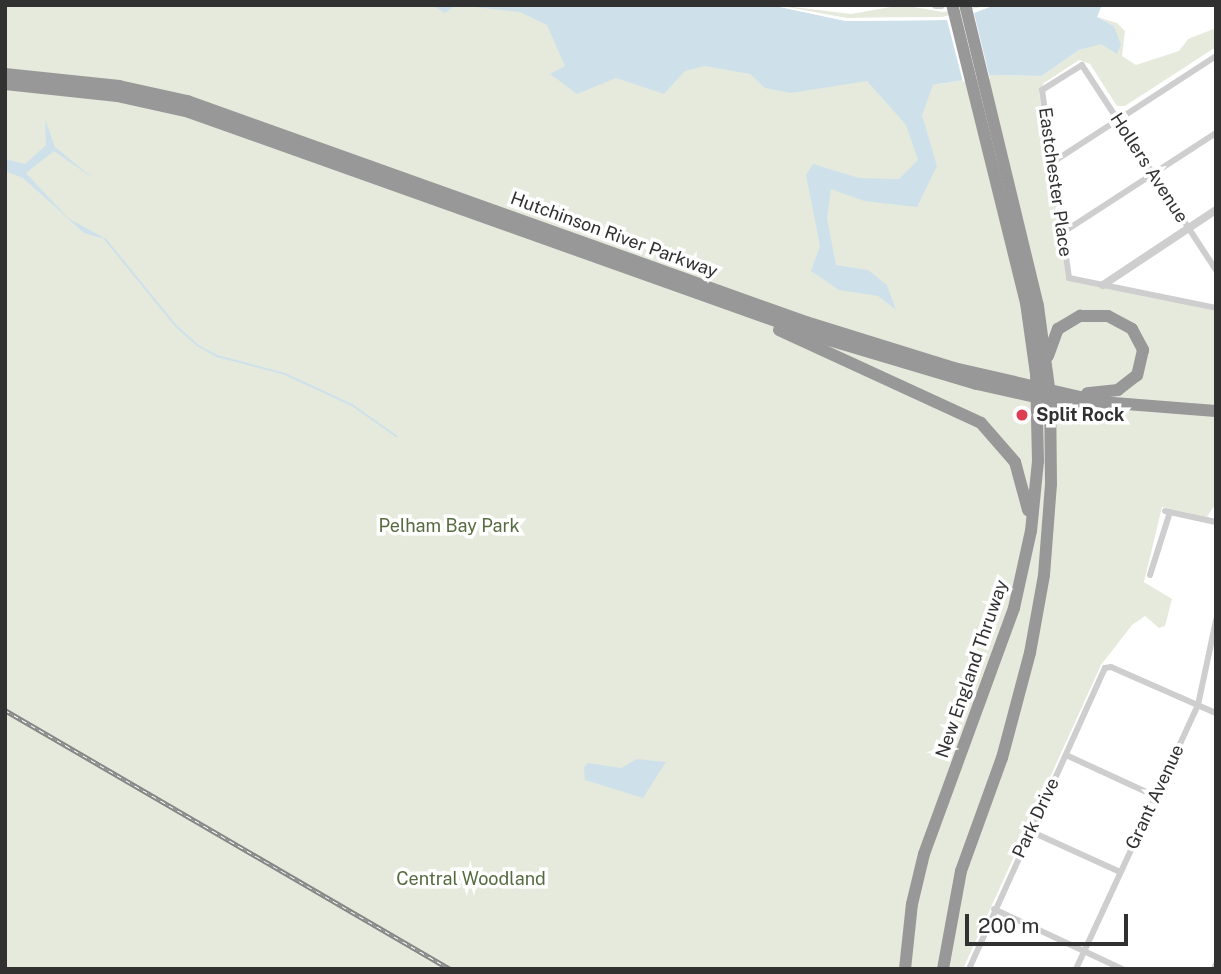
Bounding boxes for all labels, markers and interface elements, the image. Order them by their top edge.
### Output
street label: Eastchester Place [1034,106,1076,258]
street label: Hollers Avenue [1105,109,1193,227]
street label: Hutchinson River Parkway [508,187,720,283]
place label: Split Rock [1036,404,1124,426]
marker: Split Rock [1014,407,1030,423]
park label: Pelham Bay Park [378,515,520,537]
street label: New England Thruway [931,577,1013,761]
street label: Grant Avenue [1121,741,1189,853]
street label: Park Drive [1008,775,1064,861]
park label: Central Woodland [396,868,546,890]
scale bar [969,900,1132,944]
text: 200 m [978,913,1039,938]

